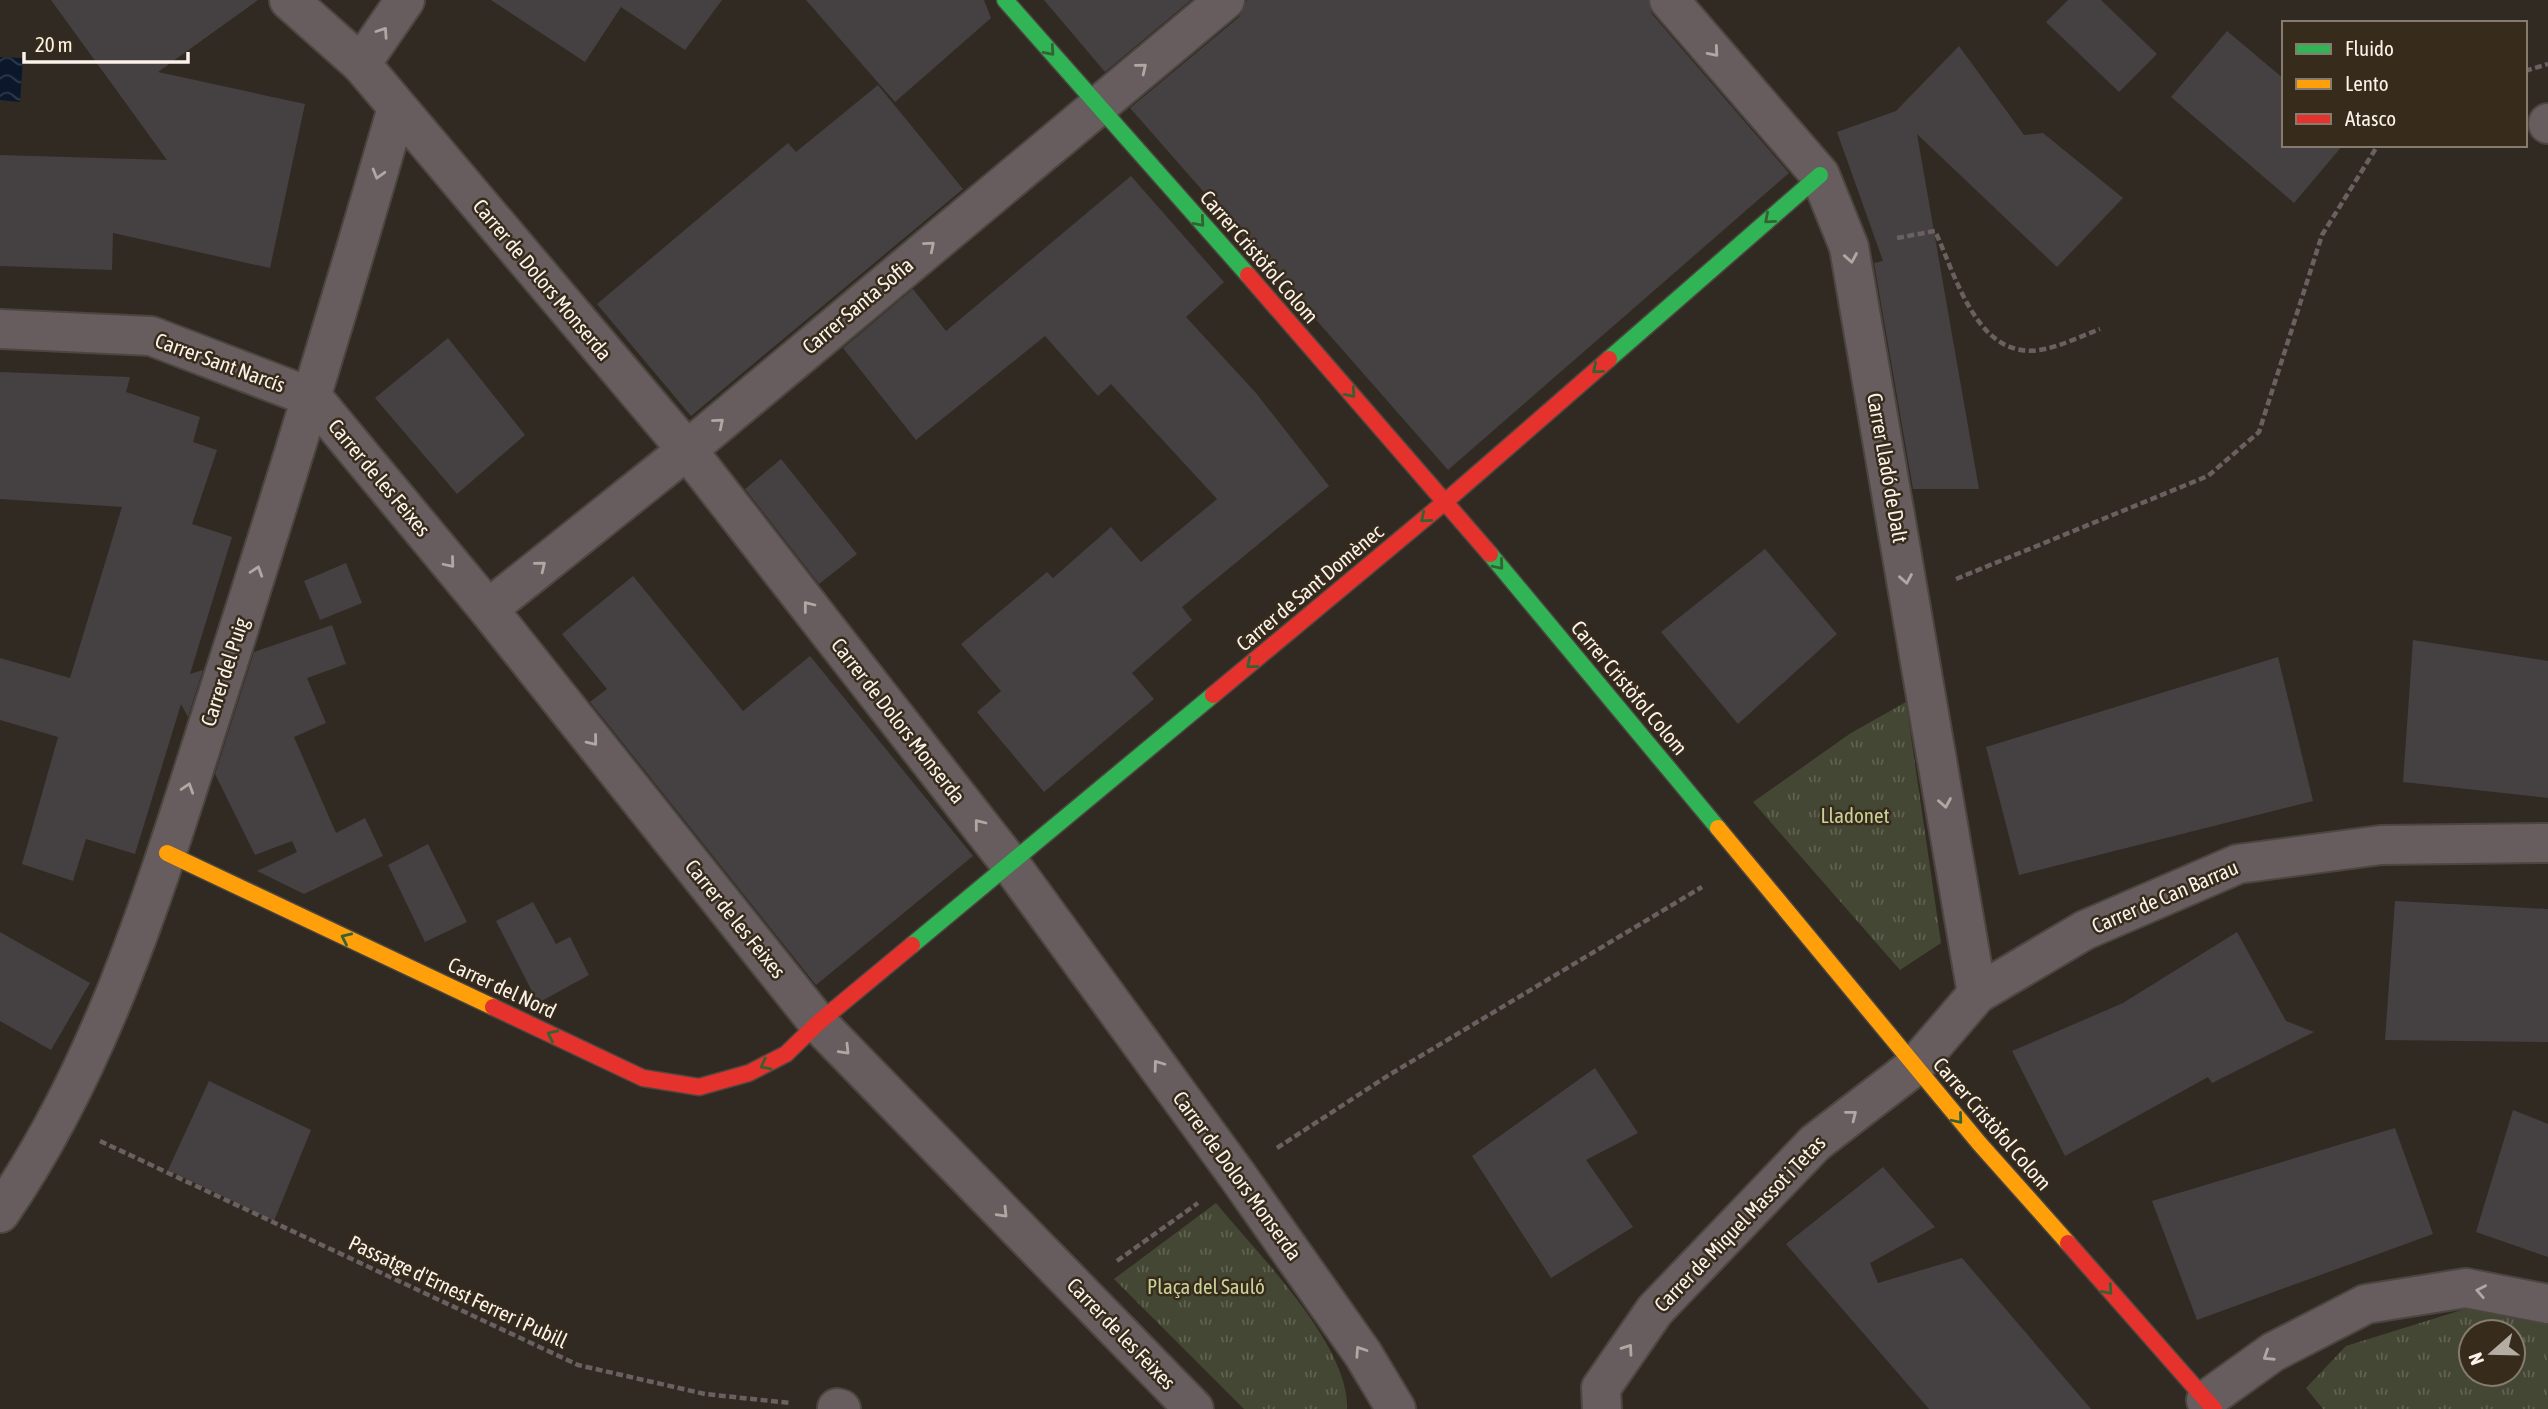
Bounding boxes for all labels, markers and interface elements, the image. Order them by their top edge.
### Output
scale bar [24,21,189,65]
legend [2282,21,2527,147]
one-way arrow [375,27,387,40]
text: 20 m [35,32,73,56]
text: Fluido [2345,36,2394,60]
one-way arrow [1042,43,1054,56]
one-way arrow [1706,43,1718,56]
one-way arrow [1134,64,1147,76]
text: Lento [2345,71,2389,95]
text: Atasco [2345,106,2396,130]
one-way arrow [371,168,386,180]
street label: Carrer Cristòfol Colom [1196,185,1324,327]
street label: Carrer de Dolors Monserda [468,194,617,365]
one-way arrow [1764,211,1777,224]
one-way arrow [1192,214,1204,227]
one-way arrow [923,241,935,254]
street label: Carrer Santa Sofia [797,252,917,358]
one-way arrow [1843,252,1858,264]
street label: Carrer Sant Narcís [152,327,288,397]
one-way arrow [1592,361,1605,373]
one-way arrow [1343,384,1355,397]
street label: Carrer Lladó de Dalt [1863,391,1913,545]
street label: Carrer de les Feixes [324,414,436,541]
one-way arrow [711,419,723,432]
one-way arrow [1421,510,1434,522]
street label: Carrer de Sant Domènec [1231,519,1388,656]
one-way arrow [442,556,455,568]
one-way arrow [1491,556,1503,569]
one-way arrow [534,562,546,575]
one-way arrow [249,566,264,578]
one-way arrow [1898,573,1913,585]
one-way arrow [804,601,817,613]
street label: Carrer del Puig [195,615,253,729]
street label: Carrer Cristòfol Colom [1567,615,1693,759]
street label: Carrer de Dolors Monserda [827,633,971,808]
one-way arrow [1246,656,1259,668]
one-way arrow [585,732,597,745]
one-way arrow [180,782,194,795]
one-way arrow [1936,797,1951,809]
park label: Lladonet [1820,803,1890,827]
one-way arrow [974,819,987,831]
street label: Carrer de les Feixes [681,854,791,982]
street label: Carrer de Can Barrau [2088,854,2241,938]
one-way arrow [341,932,353,946]
street label: Carrer del Nord [445,952,560,1023]
one-way arrow [547,1029,559,1043]
one-way arrow [836,1042,849,1055]
street label: Carrer Cristòfol Colom [1929,1052,2057,1194]
one-way arrow [760,1056,772,1070]
one-way arrow [1153,1061,1166,1073]
street label: Carrer de Dolors Monserda [1168,1086,1307,1265]
one-way arrow [1844,1110,1856,1123]
one-way arrow [1950,1111,1963,1123]
street label: Carrer de Miquel Massot i Tetas [1649,1130,1830,1316]
one-way arrow [995,1205,1008,1218]
street label: Passatge d'Ernest Ferrer i Pubill [345,1230,572,1353]
street label: Carrer de les Feixes [1063,1273,1181,1394]
park label: Plaça del Sauló [1147,1274,1265,1298]
one-way arrow [2100,1282,2112,1295]
one-way arrow [2475,1284,2487,1299]
north arrow [2457,1318,2527,1388]
one-way arrow [1620,1344,1632,1357]
one-way arrow [1356,1345,1369,1358]
one-way arrow [2263,1348,2276,1360]
text: N [2464,1350,2488,1368]

